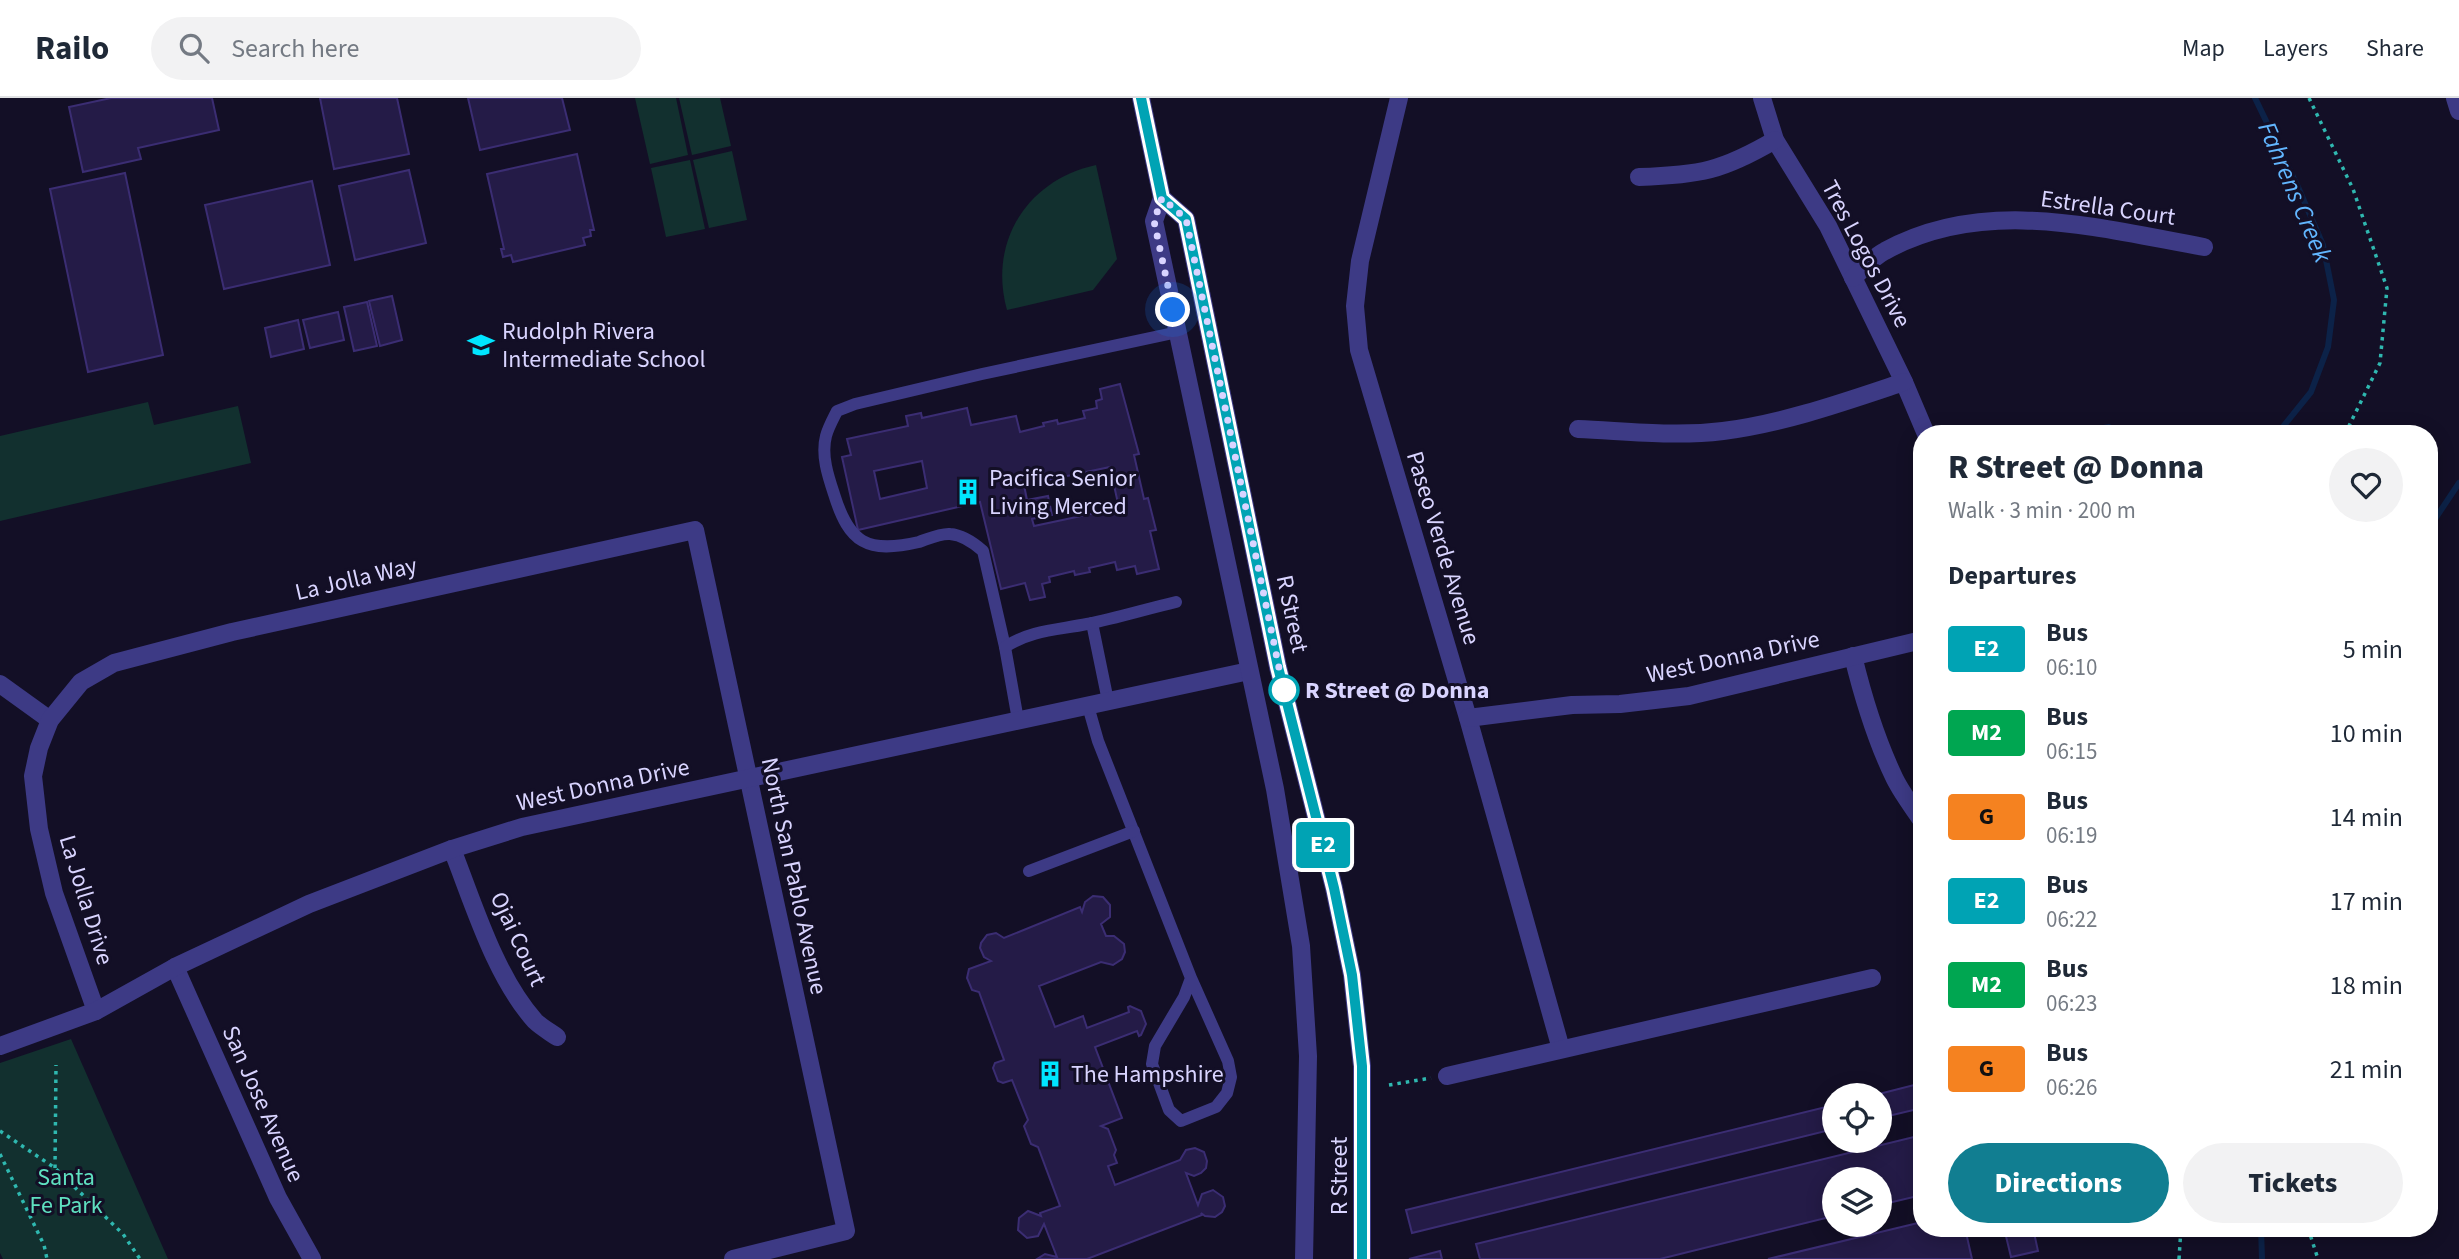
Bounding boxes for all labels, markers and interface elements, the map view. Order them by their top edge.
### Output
search box [151,17,641,80]
text: Railo [35,25,109,72]
icon: search [175,29,213,67]
text: Search here [231,30,359,67]
text: Map [2182,31,2225,66]
text: Layers [2263,31,2328,66]
text: Share [2366,31,2424,66]
water label: Fahrens Creek [2249,116,2342,269]
street label: Tres Logos Drive [1812,174,1920,334]
street label: Estrella Court [2038,181,2178,235]
your location [1155,292,1190,327]
place label: Rudolph Rivera Intermediate School [502,314,706,377]
school or university icon: Rudolph Rivera Intermediate School [466,330,496,360]
text: R Street @ Donna [1948,444,2204,491]
street label: Paseo Verde Avenue [1397,447,1489,649]
button: heart [2329,448,2403,522]
place label: Pacifica Senior Living Merced [989,461,1137,524]
building icon: Pacifica Senior Living Merced [953,477,983,507]
text: Walk · 3 min · 200 m [1948,494,2136,527]
street label: La Jolla Way [292,548,420,610]
text: Departures [1948,557,2076,594]
street label: R Street [1267,572,1317,656]
text: Bus [2046,614,2088,651]
street label: West Donna Drive [1643,622,1823,692]
text: E2 [1974,631,1999,666]
text: 5 min [2343,631,2403,668]
text: 06:10 [2046,651,2097,684]
place label: R Street @ Donna [1305,673,1489,708]
marker: R Street @ Donna [1269,675,1299,705]
text: Bus [2046,698,2088,735]
text: M2 [1971,715,2002,750]
text: 10 min [2330,715,2403,752]
text: 06:15 [2046,735,2097,768]
street label: West Donna Drive [513,750,693,820]
street label: North San Pablo Avenue [752,754,836,998]
text: Bus [2046,782,2088,819]
text: G [1979,799,1994,834]
text: 14 min [2330,799,2403,836]
text: 06:19 [2046,819,2097,852]
line badge: E2 [1292,822,1354,868]
text: E2 [1310,827,1336,862]
street label: La Jolla Drive [50,831,122,969]
text: Bus [2046,866,2088,903]
text: E2 [1974,883,1999,918]
text: 17 min [2330,883,2403,920]
street label: Ojai Court [481,886,555,992]
text: 06:22 [2046,903,2097,936]
text: Bus [2046,950,2088,987]
text: M2 [1971,967,2002,1002]
text: 18 min [2330,967,2403,1004]
text: 06:23 [2046,987,2097,1020]
street label: San Jose Avenue [213,1020,313,1188]
text: Bus [2046,1034,2088,1071]
text: G [1979,1051,1994,1086]
text: 21 min [2330,1051,2403,1088]
place label: The Hampshire [1071,1057,1224,1092]
building icon: The Hampshire [1035,1059,1065,1089]
text: 06:26 [2046,1071,2097,1104]
map controls [1822,1083,1892,1237]
button: locate [1822,1083,1892,1153]
street label: R Street [1322,1137,1357,1215]
button: Directions [1948,1143,2169,1223]
button: Tickets [2183,1143,2403,1223]
park label: Santa Fe Park [29,1160,103,1223]
button: layers [1822,1167,1892,1237]

